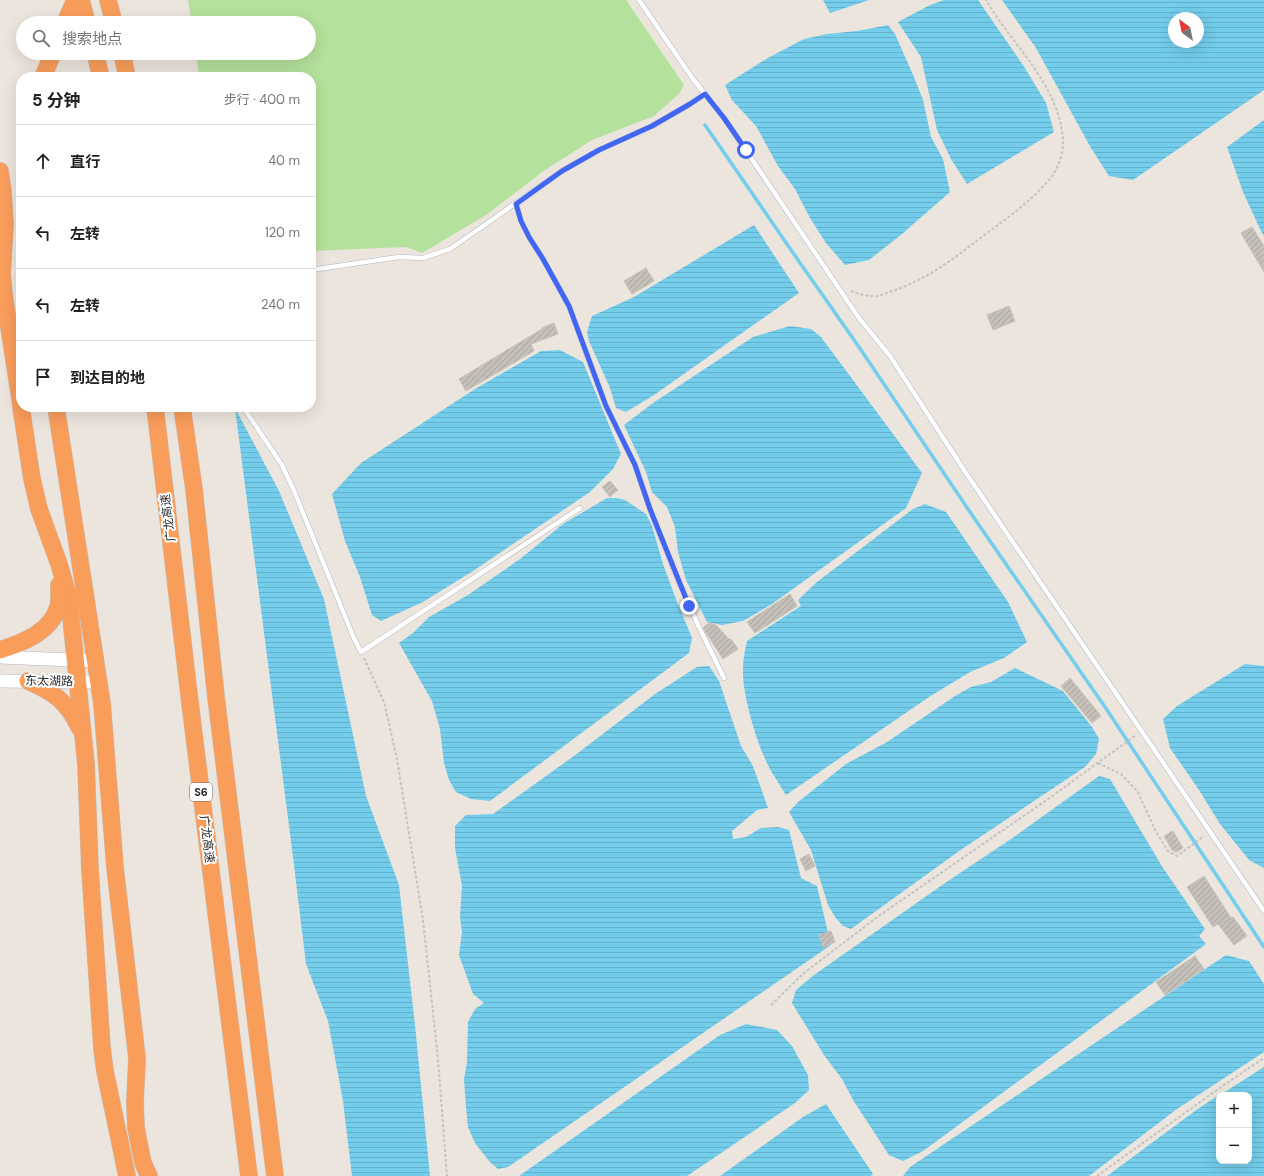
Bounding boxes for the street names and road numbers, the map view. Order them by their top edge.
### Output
street label: 广龙高速 [157,493,179,543]
street label: 东太湖路 [25,673,73,689]
road number: S6 [190,783,212,801]
street label: 广龙高速 [196,814,218,864]

